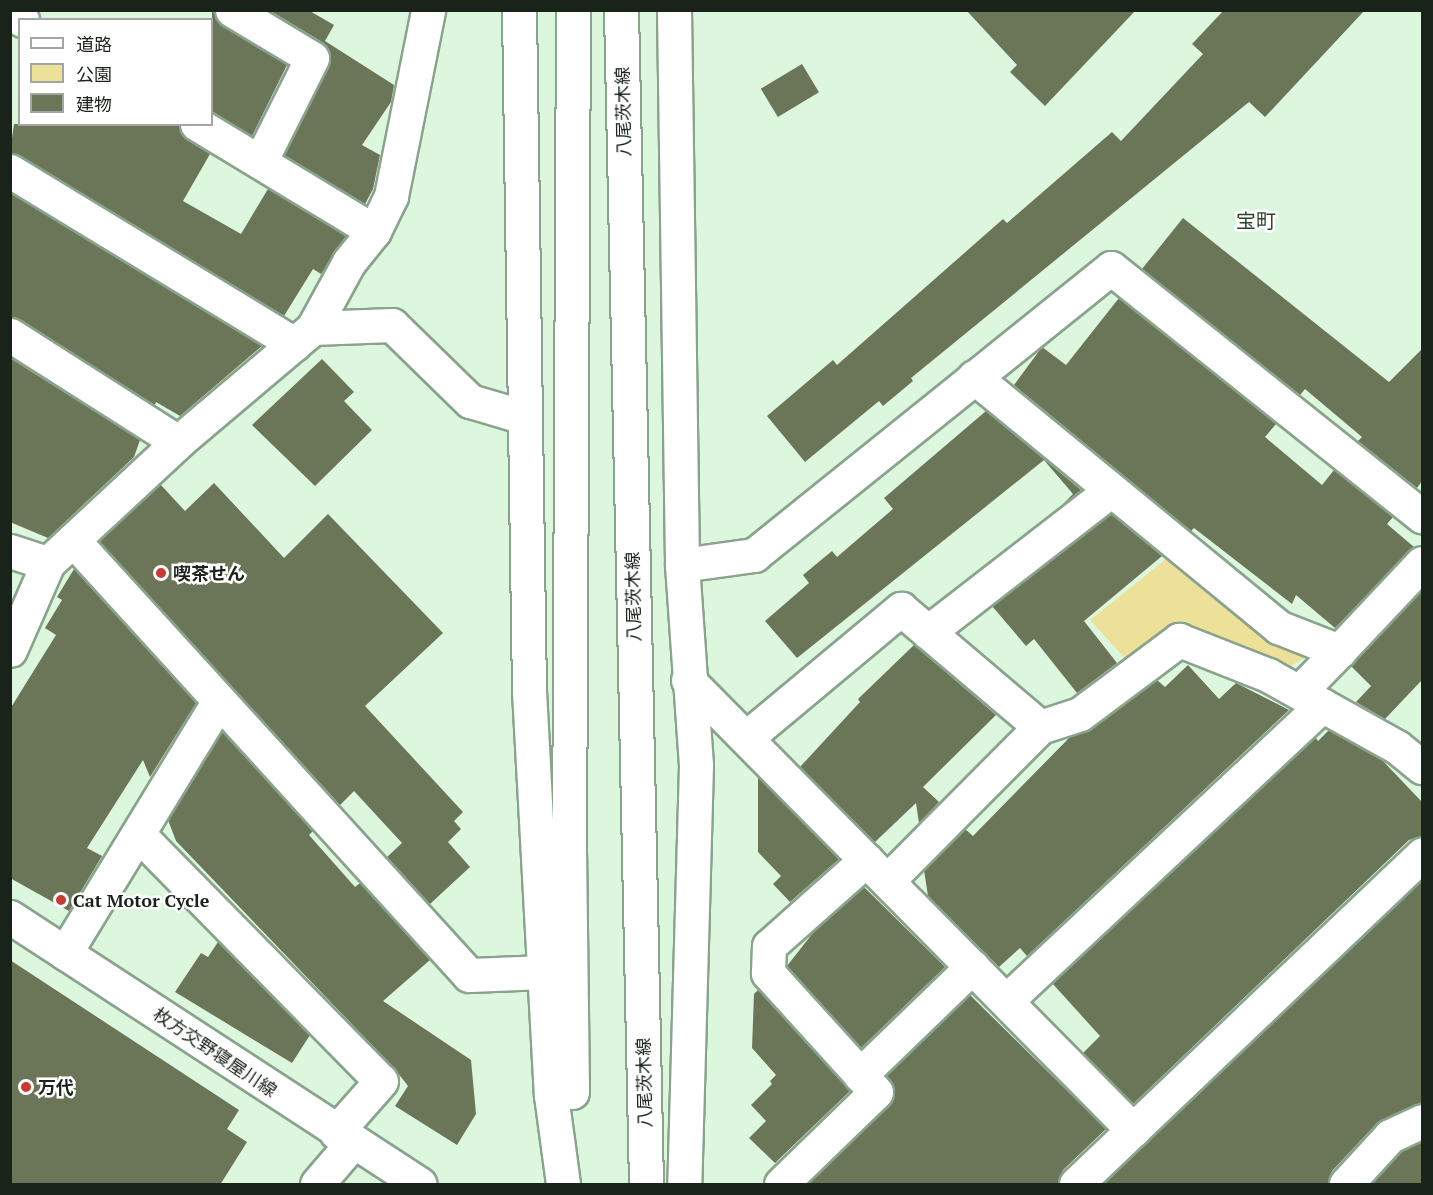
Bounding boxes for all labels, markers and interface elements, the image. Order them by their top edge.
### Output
legend [18,18,213,126]
text: 道路 [76,32,112,56]
text: 公園 [76,62,112,86]
street label: 八尾茨木線 [611,67,635,157]
text: 建物 [76,92,112,116]
district label: 宝町 [1236,208,1276,232]
street label: 八尾茨木線 [621,552,645,642]
place label: 喫茶せん [173,562,245,584]
marker: 喫茶せん [154,566,168,580]
place label: Cat Motor Cycle [73,889,210,911]
marker: Cat Motor Cycle [54,893,68,907]
street label: 枚方交野寝屋川線 [149,1003,281,1101]
street label: 八尾茨木線 [632,1038,656,1128]
place label: 万代 [38,1076,74,1098]
marker: 万代 [19,1080,33,1094]

